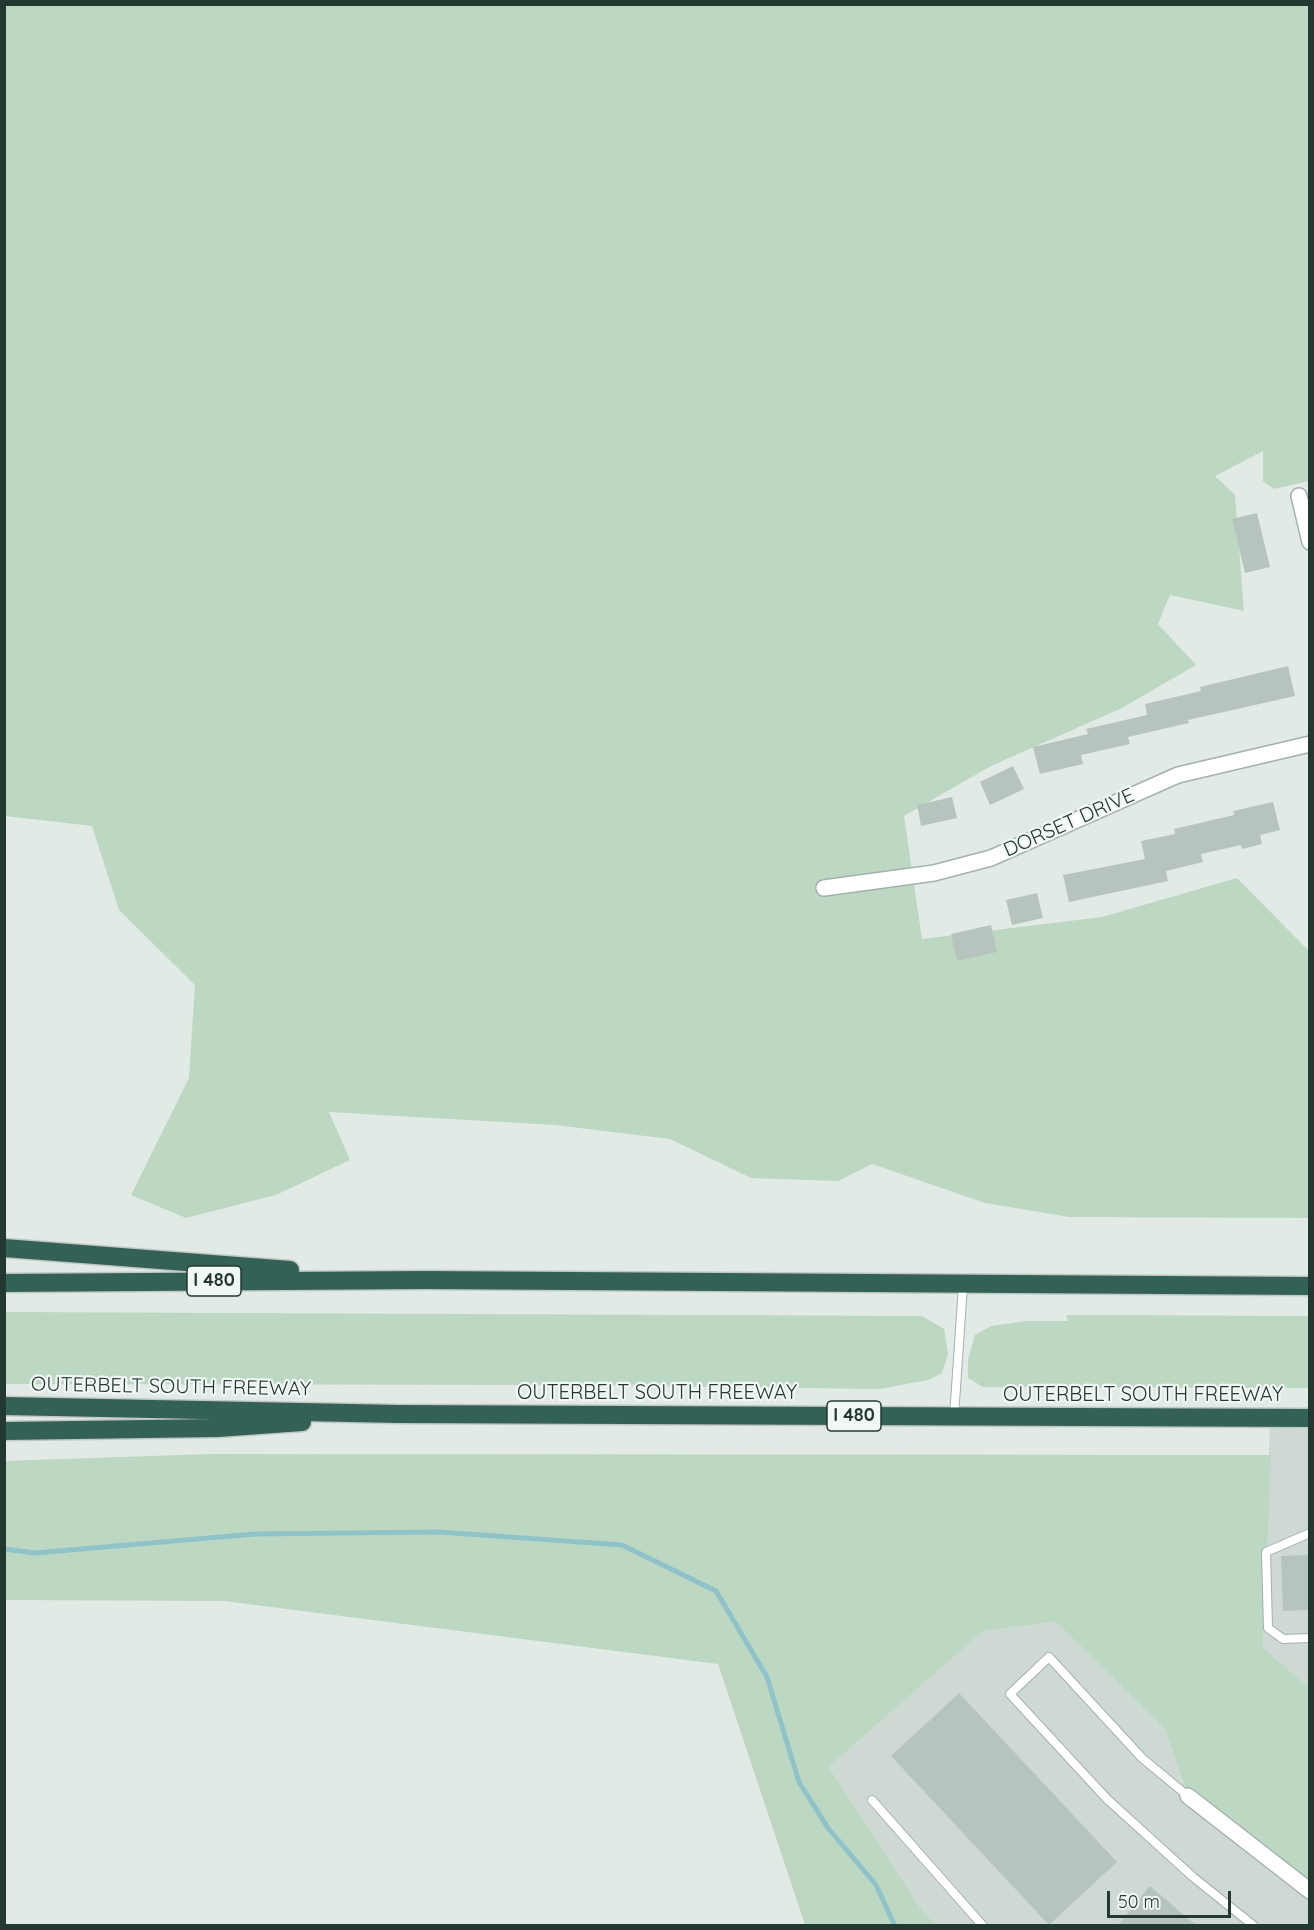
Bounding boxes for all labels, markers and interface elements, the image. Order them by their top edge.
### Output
street label: DORSET DRIVE [1000,783,1138,863]
road number: I 480 [187,1266,241,1296]
street label: OUTERBELT SOUTH FREEWAY [31,1373,311,1401]
street label: OUTERBELT SOUTH FREEWAY [517,1381,797,1405]
street label: OUTERBELT SOUTH FREEWAY [1003,1383,1283,1407]
road number: I 480 [827,1401,881,1431]
scale bar [1110,1879,1234,1917]
text: 50 m [1118,1890,1160,1913]

